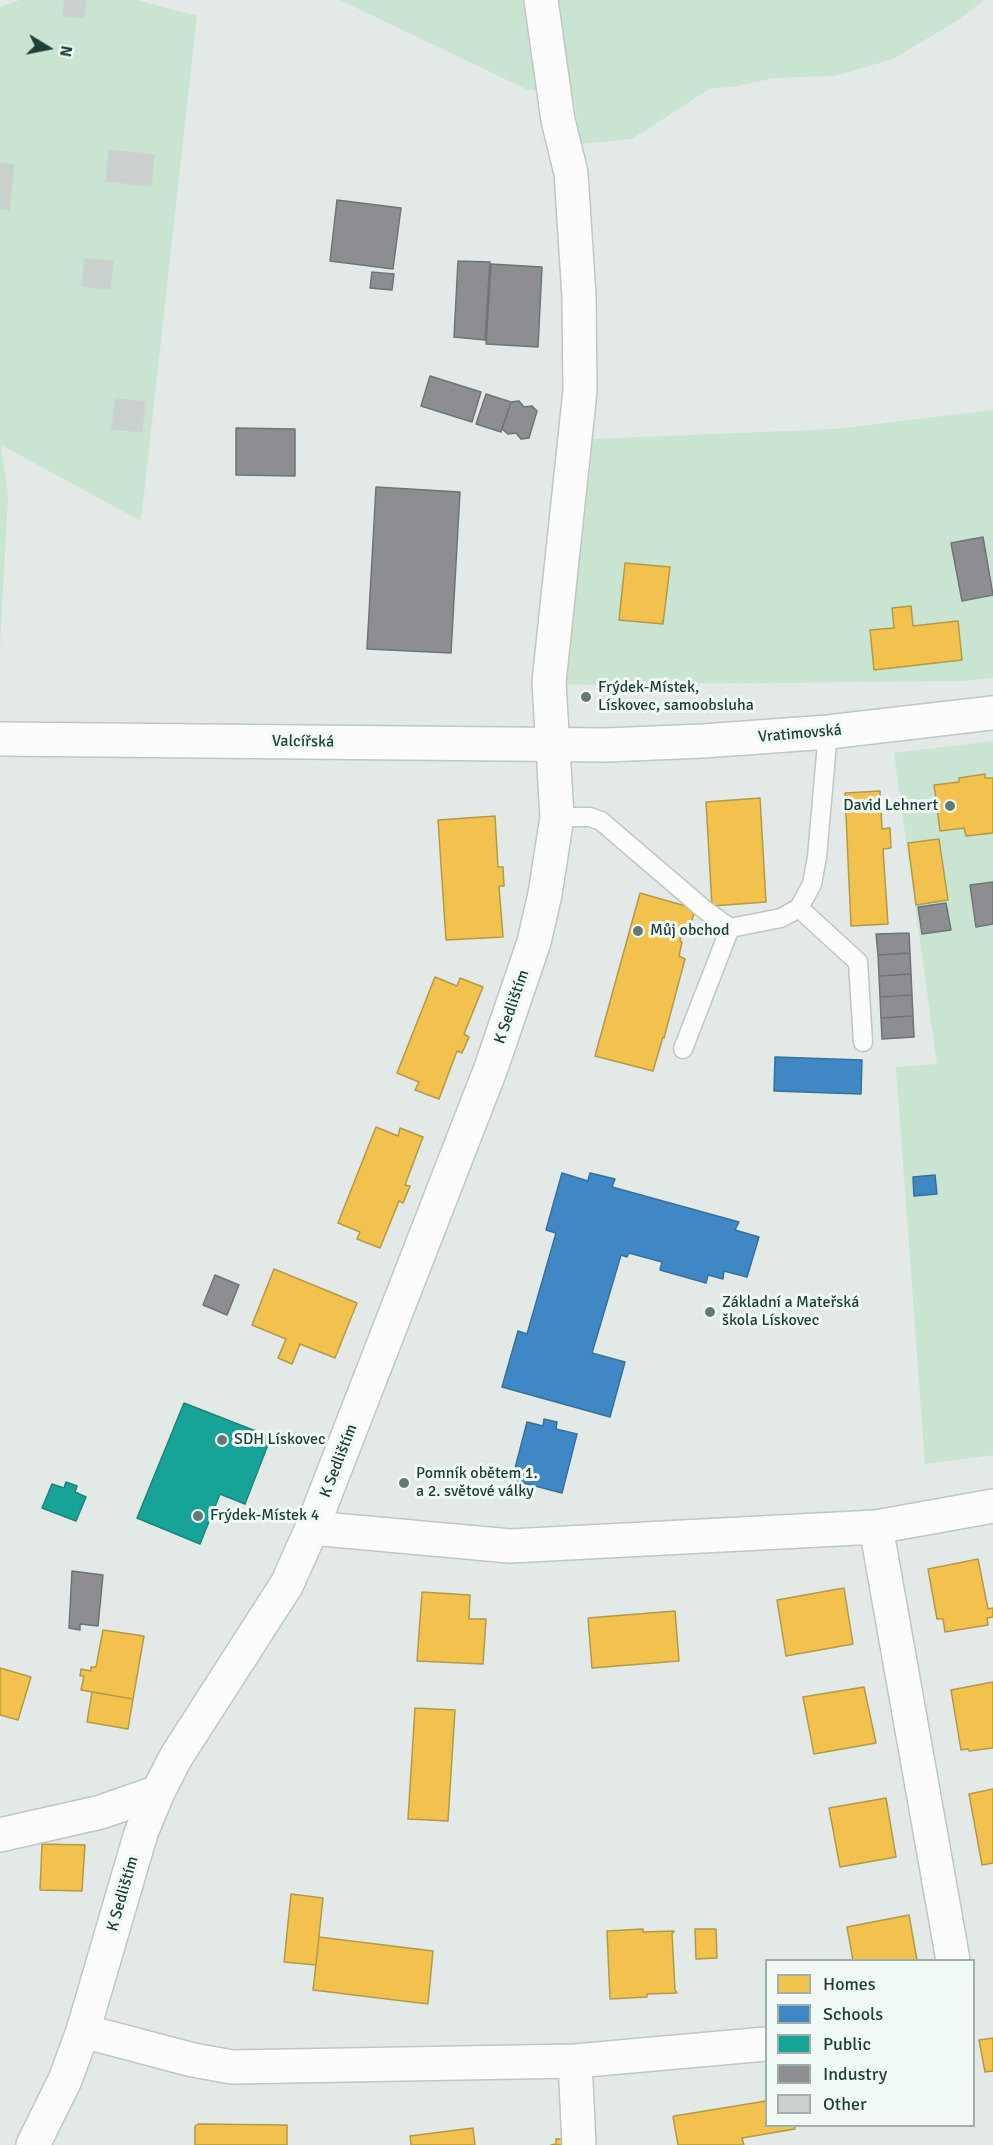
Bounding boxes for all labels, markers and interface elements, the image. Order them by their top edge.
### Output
north arrow [18,18,78,78]
text: N [55,44,77,58]
place label: Frýdek-Místek, Lískovec, samoobsluha [598,678,754,716]
marker: Frýdek-Místek, Lískovec, samoobsluha [579,690,593,704]
street label: Vratimovská [757,721,843,747]
street label: Valcířská [272,732,334,752]
place label: David Lehnert [843,796,938,816]
marker: David Lehnert [943,799,957,813]
place label: Můj obchod [650,921,729,941]
marker: Můj obchod [631,924,645,938]
street label: K Sedlištím [490,967,534,1047]
place label: Základní a Mateřská škola Lískovec [722,1293,859,1331]
marker: Základní a Mateřská škola Lískovec [703,1305,717,1319]
street label: K Sedlištím [316,1422,362,1500]
place label: SDH Lískovec [234,1430,325,1450]
marker: SDH Lískovec [215,1433,229,1447]
place label: Pomník obětem 1. a 2. světové války [416,1464,538,1502]
marker: Pomník obětem 1. a 2. světové války [397,1476,411,1490]
place label: Frýdek-Místek 4 [210,1506,319,1526]
marker: Frýdek-Místek 4 [191,1509,205,1523]
street label: K Sedlištím [103,1854,143,1934]
legend [765,1959,975,2127]
text: Homes [823,1973,876,1995]
text: Schools [823,2003,883,2025]
text: Public [823,2033,871,2055]
text: Industry [823,2063,887,2085]
text: Other [823,2093,867,2115]

